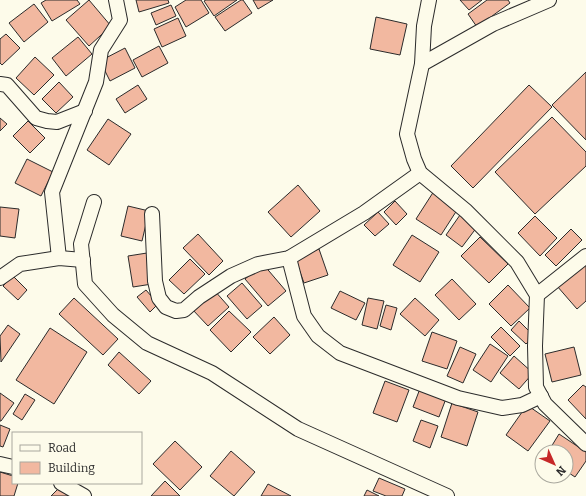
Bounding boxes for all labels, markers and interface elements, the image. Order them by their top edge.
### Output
legend [12,432,142,484]
text: Road [48,441,76,455]
north arrow [534,444,574,484]
text: Building [48,461,95,475]
text: N [553,463,568,479]

